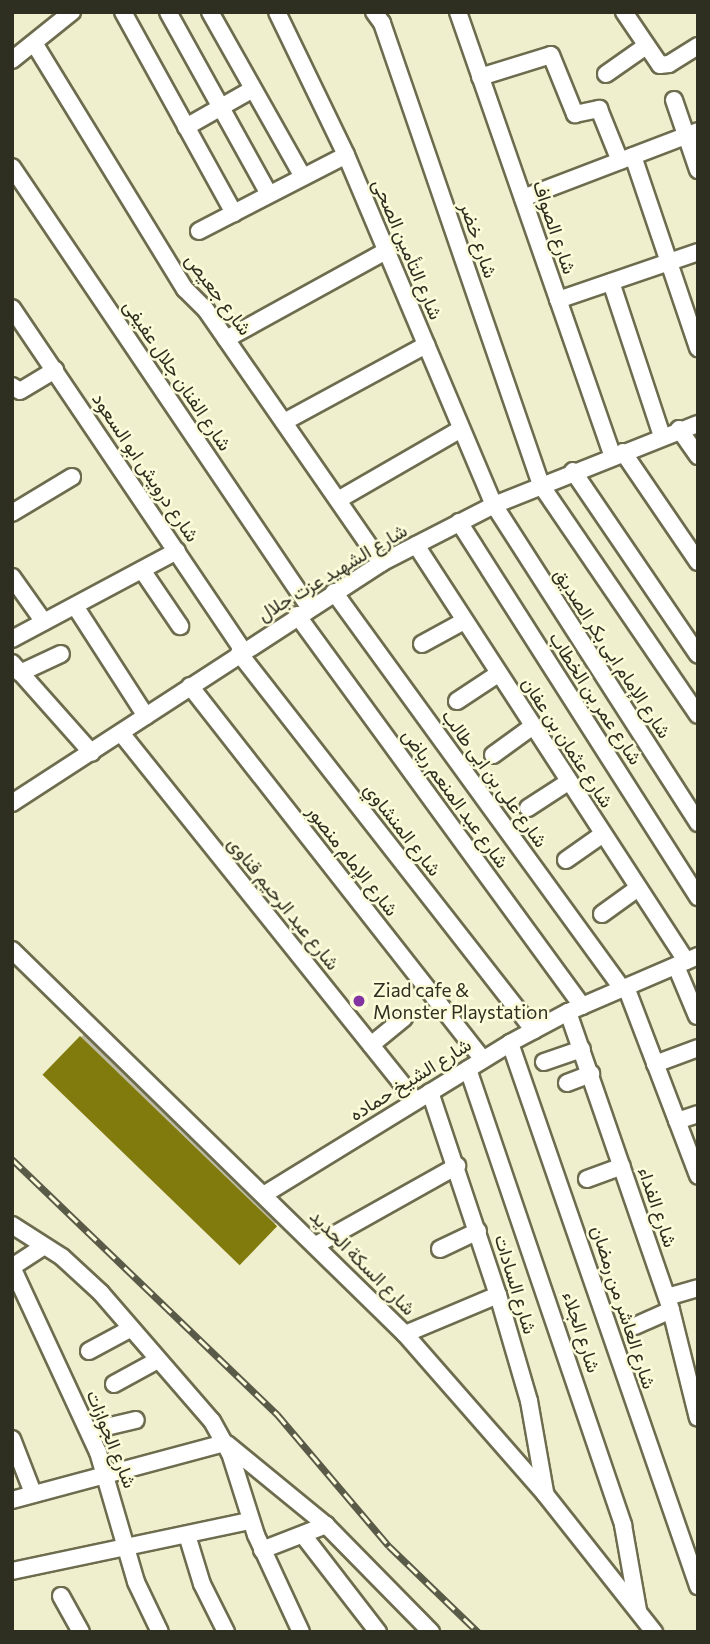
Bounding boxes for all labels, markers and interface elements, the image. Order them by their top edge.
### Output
street label: شارع التأمين الصحى [368,175,448,323]
street label: شارع الصواف [528,177,582,277]
street label: شارع خضر [455,199,503,281]
street label: شارع جعيص [181,249,257,339]
street label: شارع الفنان جلال عفيفى [119,295,237,455]
street label: شارع درويش ابو السعود [88,388,204,546]
street label: شارع الشهيد عزت جلال [253,518,411,626]
street label: شارع الإمام ابى بكر الصديق [550,564,676,742]
street label: شارع عمر بن الخطاب [545,627,647,769]
street label: شارع عثمان بن عفان [517,672,619,812]
street label: شارع على بن ابى طالب [437,705,553,851]
street label: شارع عبد المنعم رياض [398,724,514,872]
street label: شارع المنشاوي [360,778,446,880]
street label: شارع الإمام منصور [302,800,404,920]
street label: شارع عبد الرحيم قناوى [223,832,345,974]
place label: Ziad cafe & Monster Playstation [373,979,548,1023]
marker: Ziad cafe & Monster Playstation [351,993,367,1009]
street label: شارع الشيخ حماده [345,1033,475,1125]
street label: شارع الفداء [634,1164,682,1250]
street label: شارع السكة الحديد [305,1204,421,1320]
street label: شارع العاشر من رمضان [587,1222,661,1392]
street label: شارع السادات [490,1231,542,1337]
street label: شارع الجلاء [558,1289,606,1375]
street label: شارع الجوازات [82,1387,142,1491]

